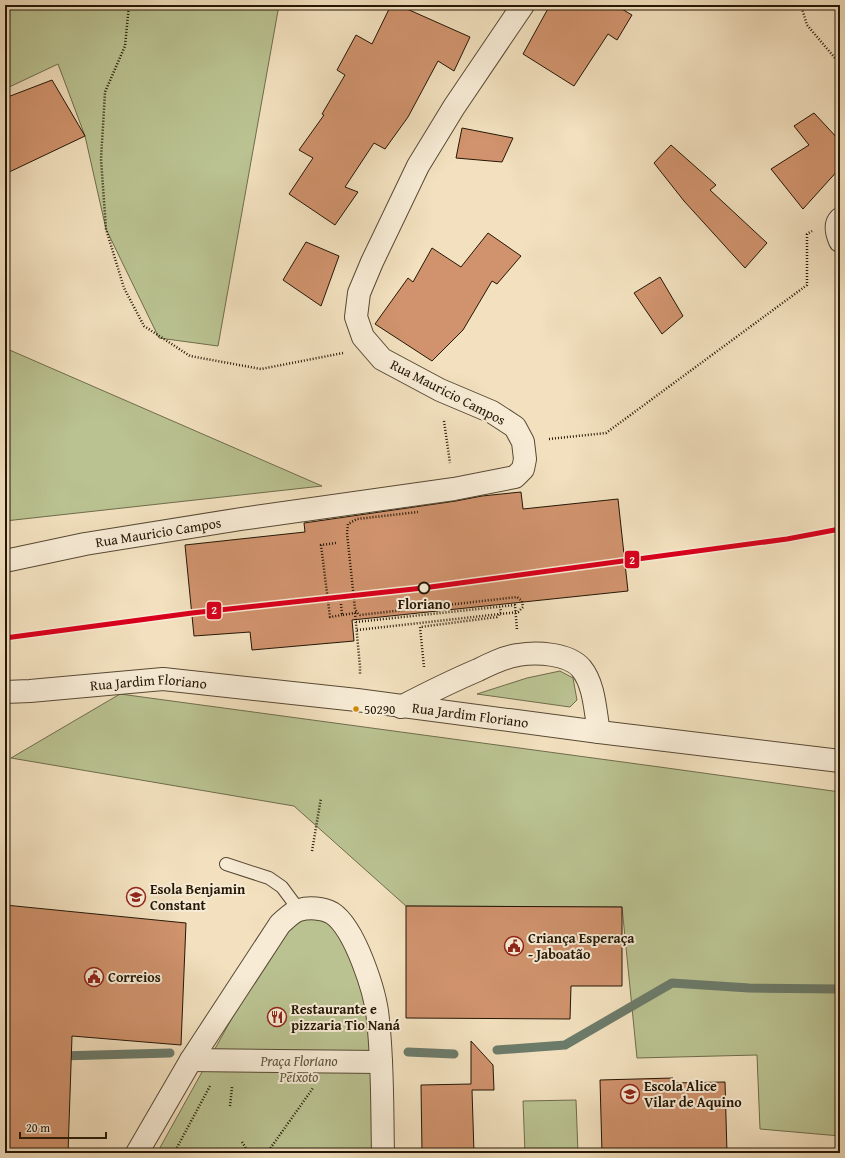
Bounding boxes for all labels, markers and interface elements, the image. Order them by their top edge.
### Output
street label: Rua Mauricio Campos [387,354,509,430]
street label: Rua Mauricio Campos [94,512,223,552]
line badge: 2 [624,550,640,569]
text: 2 [629,552,635,568]
marker: Floriano [417,581,431,595]
place label: Floriano [398,594,451,614]
line badge: 2 [206,601,222,620]
text: 2 [211,602,217,618]
street label: Rua Jardim Floriano [89,669,208,696]
street label: Rua Jardim Floriano [411,697,530,733]
place label: 50290 [364,700,395,719]
marker: 50290 [351,704,361,714]
place label: Esola Benjamin Constant [150,879,246,915]
school or university icon: Esola Benjamin Constant [125,886,147,908]
place label: Criança Esperaça - Jaboatão [528,928,635,964]
public building icon: Criança Esperaça - Jaboatão [503,935,525,957]
public building icon: Correios [83,966,105,988]
place label: Correios [108,967,161,987]
place label: Restaurante e pizzaria Tio Naná [291,999,401,1035]
restaurant icon: Restaurante e pizzaria Tio Naná [266,1006,288,1028]
park label: Praça Floriano Peixoto [260,1051,337,1087]
place label: Escola Alice Vilar de Aquino [644,1076,742,1112]
school or university icon: Escola Alice Vilar de Aquino [619,1083,641,1105]
scale bar [20,1114,106,1140]
text: 20 m [26,1119,50,1136]

